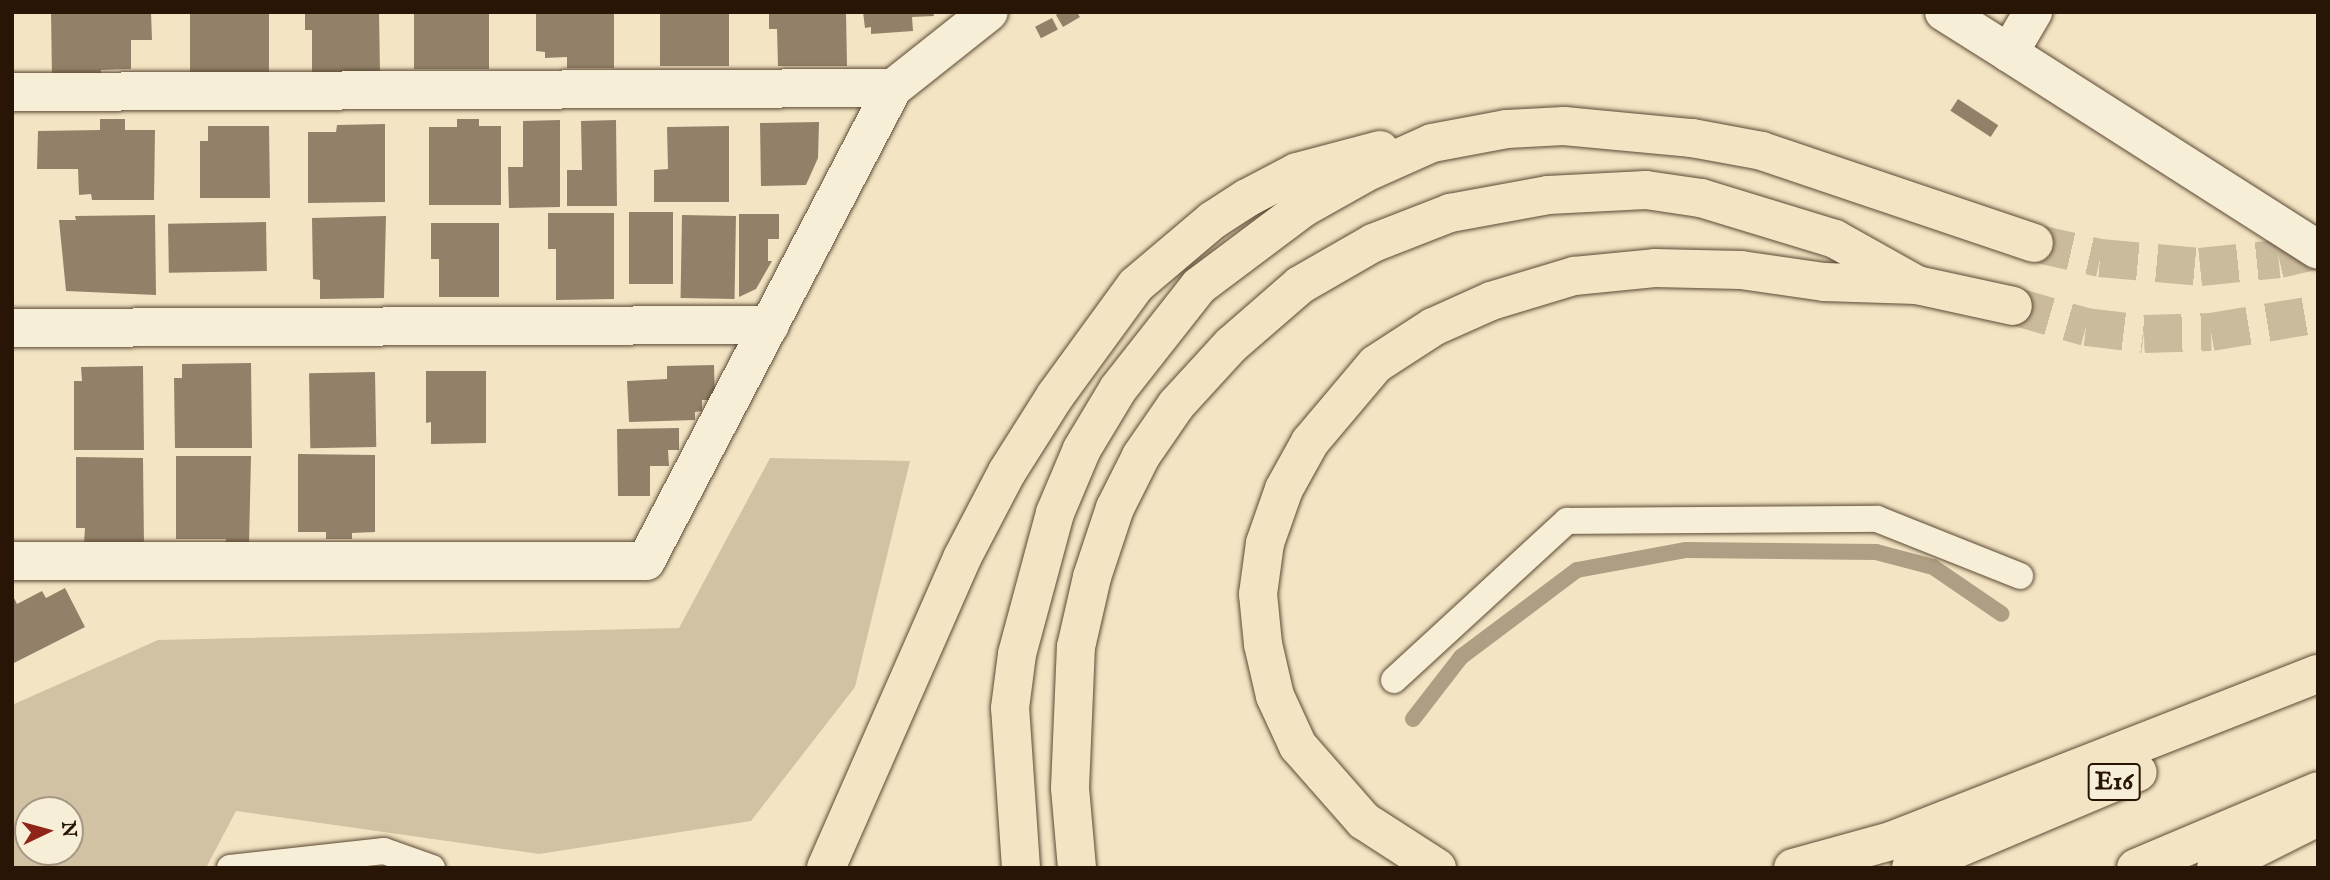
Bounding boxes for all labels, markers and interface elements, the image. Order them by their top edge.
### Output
road number: E16 [2086,760,2142,804]
north arrow [14,796,84,866]
text: N [55,820,81,839]

